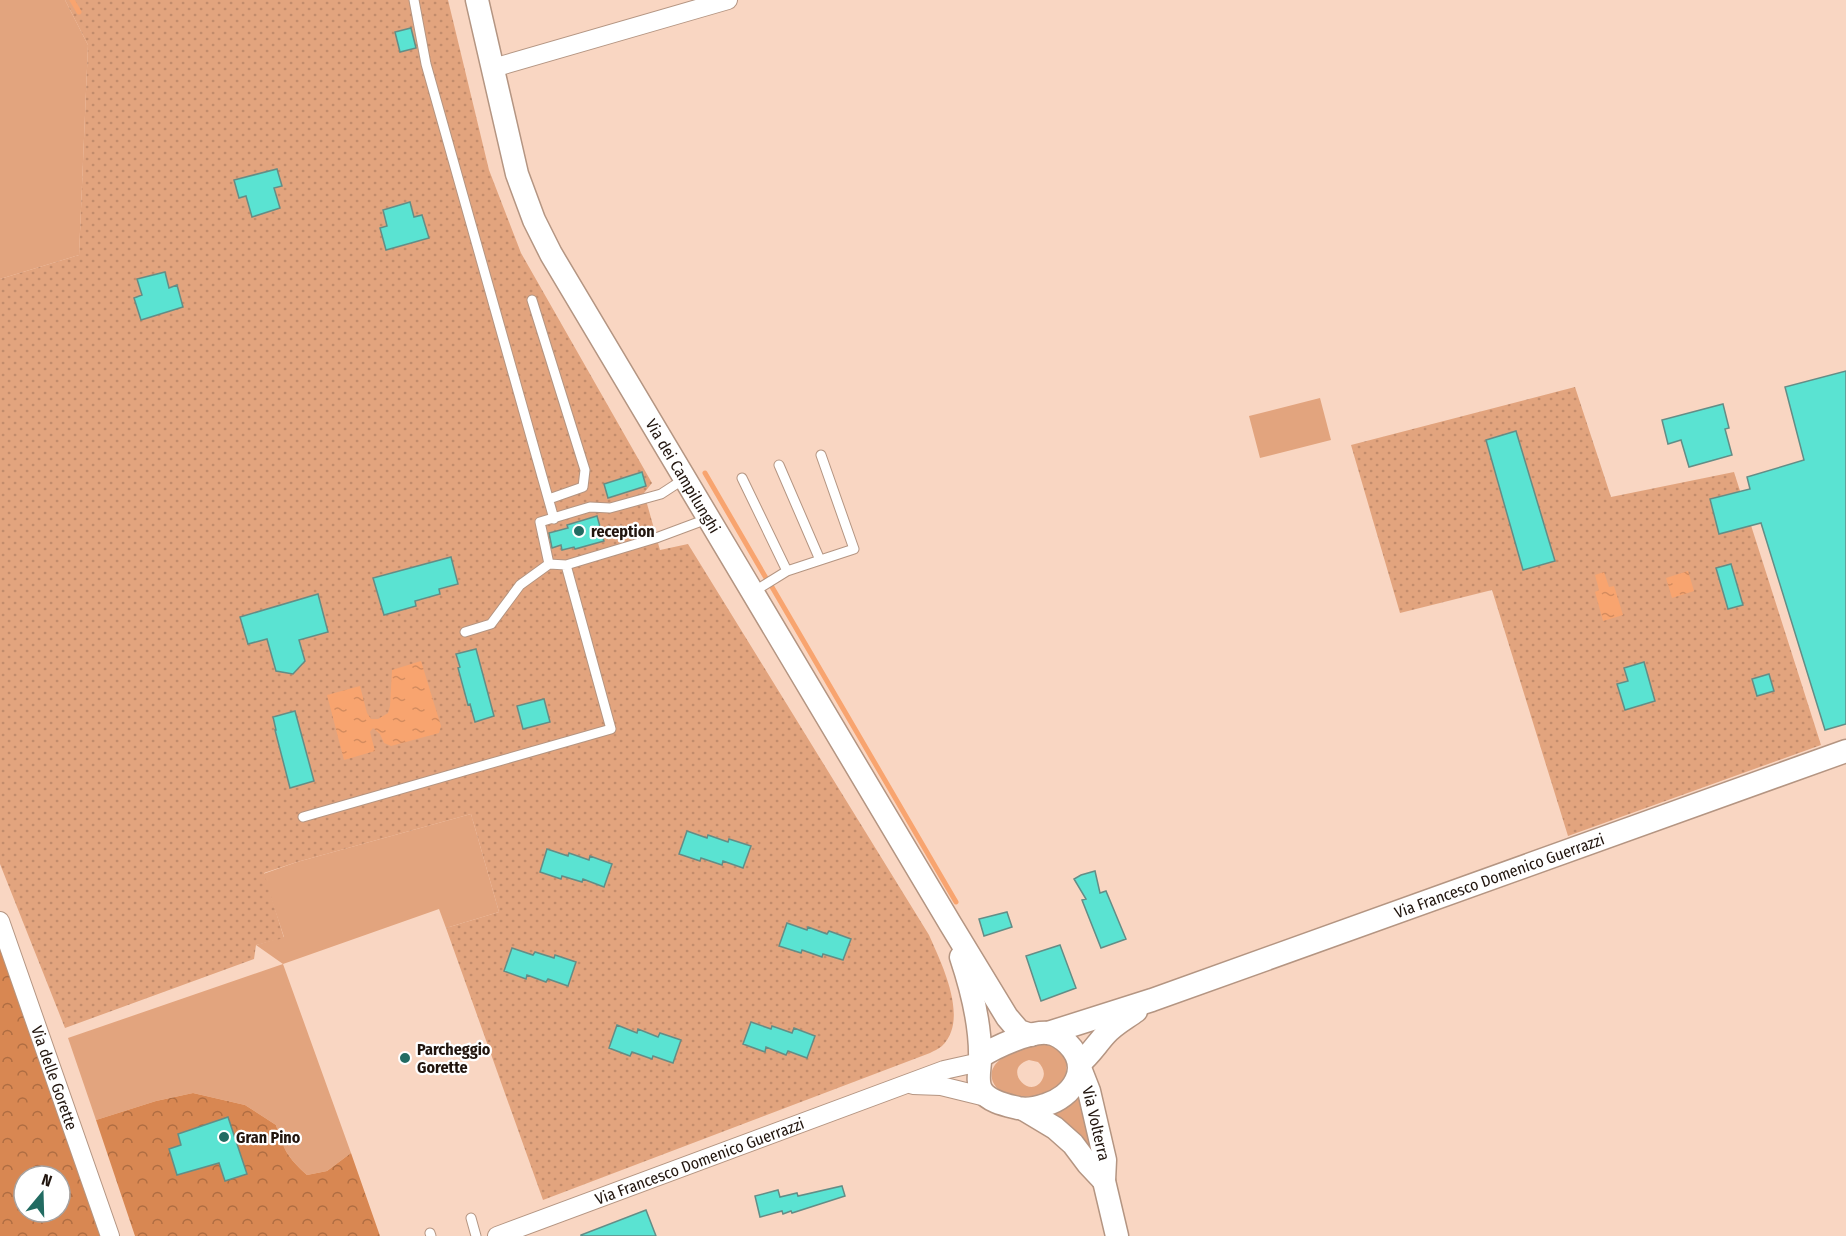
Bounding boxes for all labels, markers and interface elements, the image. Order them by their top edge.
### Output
street label: Via dei Campilunghi [641,416,724,537]
place label: reception [591,522,655,541]
marker: reception [572,524,586,538]
street label: Via Francesco Domenico Guerrazzi [1392,830,1607,922]
street label: Via delle Gorette [27,1023,81,1133]
place label: Parcheggio Gorette [417,1040,491,1077]
marker: Parcheggio Gorette [398,1051,412,1065]
street label: Via Volterra [1078,1084,1114,1163]
street label: Via Francesco Domenico Guerrazzi [593,1114,807,1209]
place label: Gran Pino [236,1128,301,1147]
marker: Gran Pino [217,1130,231,1144]
north arrow [12,1164,72,1224]
text: N [39,1170,54,1191]

